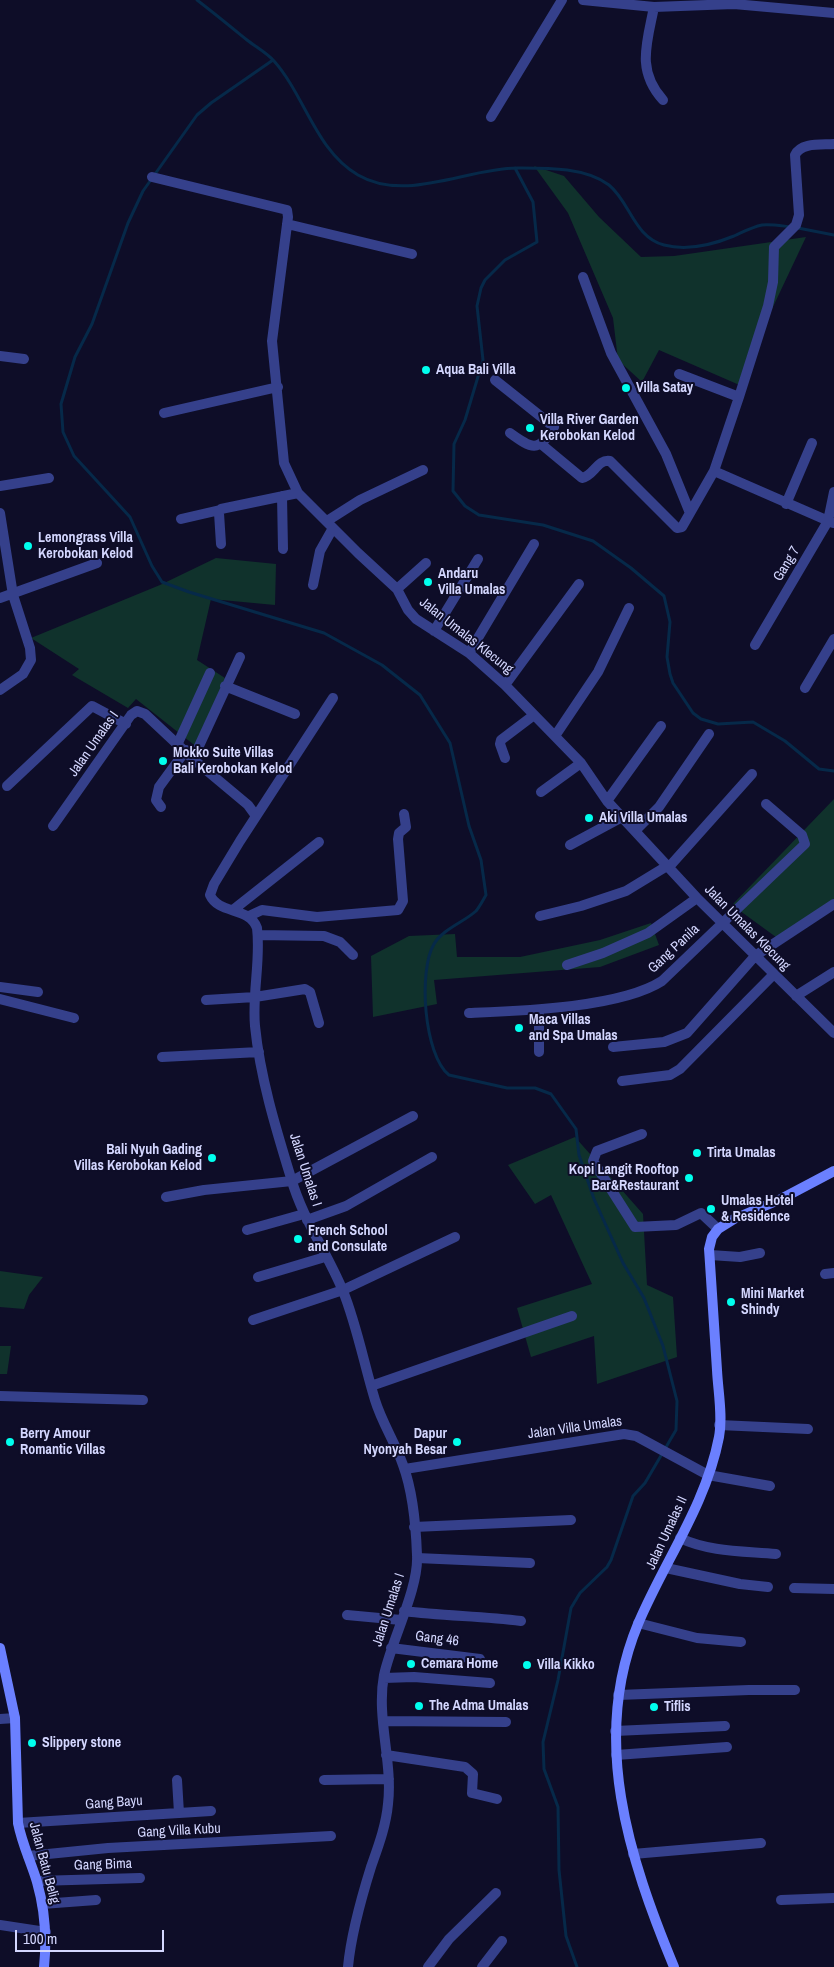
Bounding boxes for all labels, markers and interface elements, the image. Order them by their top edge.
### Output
place label: Aqua Bali Villa [436,362,516,378]
marker: Aqua Bali Villa [420,364,432,376]
place label: Villa Satay [636,380,693,396]
marker: Villa Satay [620,382,632,394]
place label: Villa River Garden Kerobokan Kelod [540,412,639,444]
marker: Villa River Garden Kerobokan Kelod [524,422,536,434]
place label: Lemongrass Villa Kerobokan Kelod [38,530,133,562]
marker: Lemongrass Villa Kerobokan Kelod [22,540,34,552]
street label: Gang 7 [770,544,804,584]
place label: Andaru Villa Umalas [438,566,505,598]
marker: Andaru Villa Umalas [422,576,434,588]
street label: Jalan Umalas Klecung [416,594,516,678]
street label: Jalan Umalas I [65,708,123,780]
place label: Mokko Suite Villas Bali Kerobokan Kelod [173,745,292,778]
marker: Mokko Suite Villas Bali Kerobokan Kelod [157,755,169,767]
place label: Aki Villa Umalas [599,810,688,826]
marker: Aki Villa Umalas [583,812,595,824]
street label: Jalan Umalas Klecung [701,882,793,974]
street label: Gang Panila [645,921,703,977]
place label: Maca Villas and Spa Umalas [529,1012,618,1044]
marker: Maca Villas and Spa Umalas [513,1022,525,1034]
street label: Jalan Umalas I [285,1131,325,1209]
place label: Bali Nyuh Gading Villas Kerobokan Kelod [74,1142,202,1174]
place label: Tirta Umalas [707,1145,776,1161]
marker: Tirta Umalas [691,1147,703,1159]
marker: Bali Nyuh Gading Villas Kerobokan Kelod [206,1152,218,1164]
place label: Kopi Langit Rooftop Bar&Restaurant [569,1162,679,1194]
marker: Kopi Langit Rooftop Bar&Restaurant [683,1172,695,1184]
place label: Umalas Hotel & Residence [721,1193,794,1226]
marker: Umalas Hotel & Residence [705,1203,717,1215]
place label: French School and Consulate [308,1223,388,1256]
marker: French School and Consulate [292,1233,304,1245]
place label: Mini Market Shindy [741,1286,804,1318]
marker: Mini Market Shindy [725,1296,737,1308]
street label: Jalan Villa Umalas [527,1413,623,1443]
place label: Berry Amour Romantic Villas [20,1426,105,1458]
place label: Dapur Nyonyah Besar [363,1426,447,1458]
marker: Berry Amour Romantic Villas [4,1436,16,1448]
marker: Dapur Nyonyah Besar [451,1436,463,1448]
street label: Jalan Umalas II [643,1494,691,1572]
street label: Jalan Umalas I [369,1571,409,1649]
street label: Gang 46 [414,1628,460,1650]
place label: Cemara Home [421,1656,498,1672]
place label: Villa Kikko [537,1657,595,1673]
marker: Cemara Home [405,1658,417,1670]
marker: Villa Kikko [521,1659,533,1671]
place label: The Adma Umalas [429,1698,529,1714]
place label: Tiflis [664,1699,691,1715]
marker: The Adma Umalas [413,1700,425,1712]
marker: Tiflis [648,1701,660,1713]
place label: Slippery stone [42,1735,121,1751]
marker: Slippery stone [26,1737,38,1749]
street label: Gang Bayu [85,1793,143,1813]
street label: Jalan Batu Belig [25,1820,63,1906]
street label: Gang Villa Kubu [137,1820,221,1842]
street label: Gang Bima [74,1856,132,1874]
scale bar [18,1920,166,1952]
text: 100 m [23,1928,57,1949]

